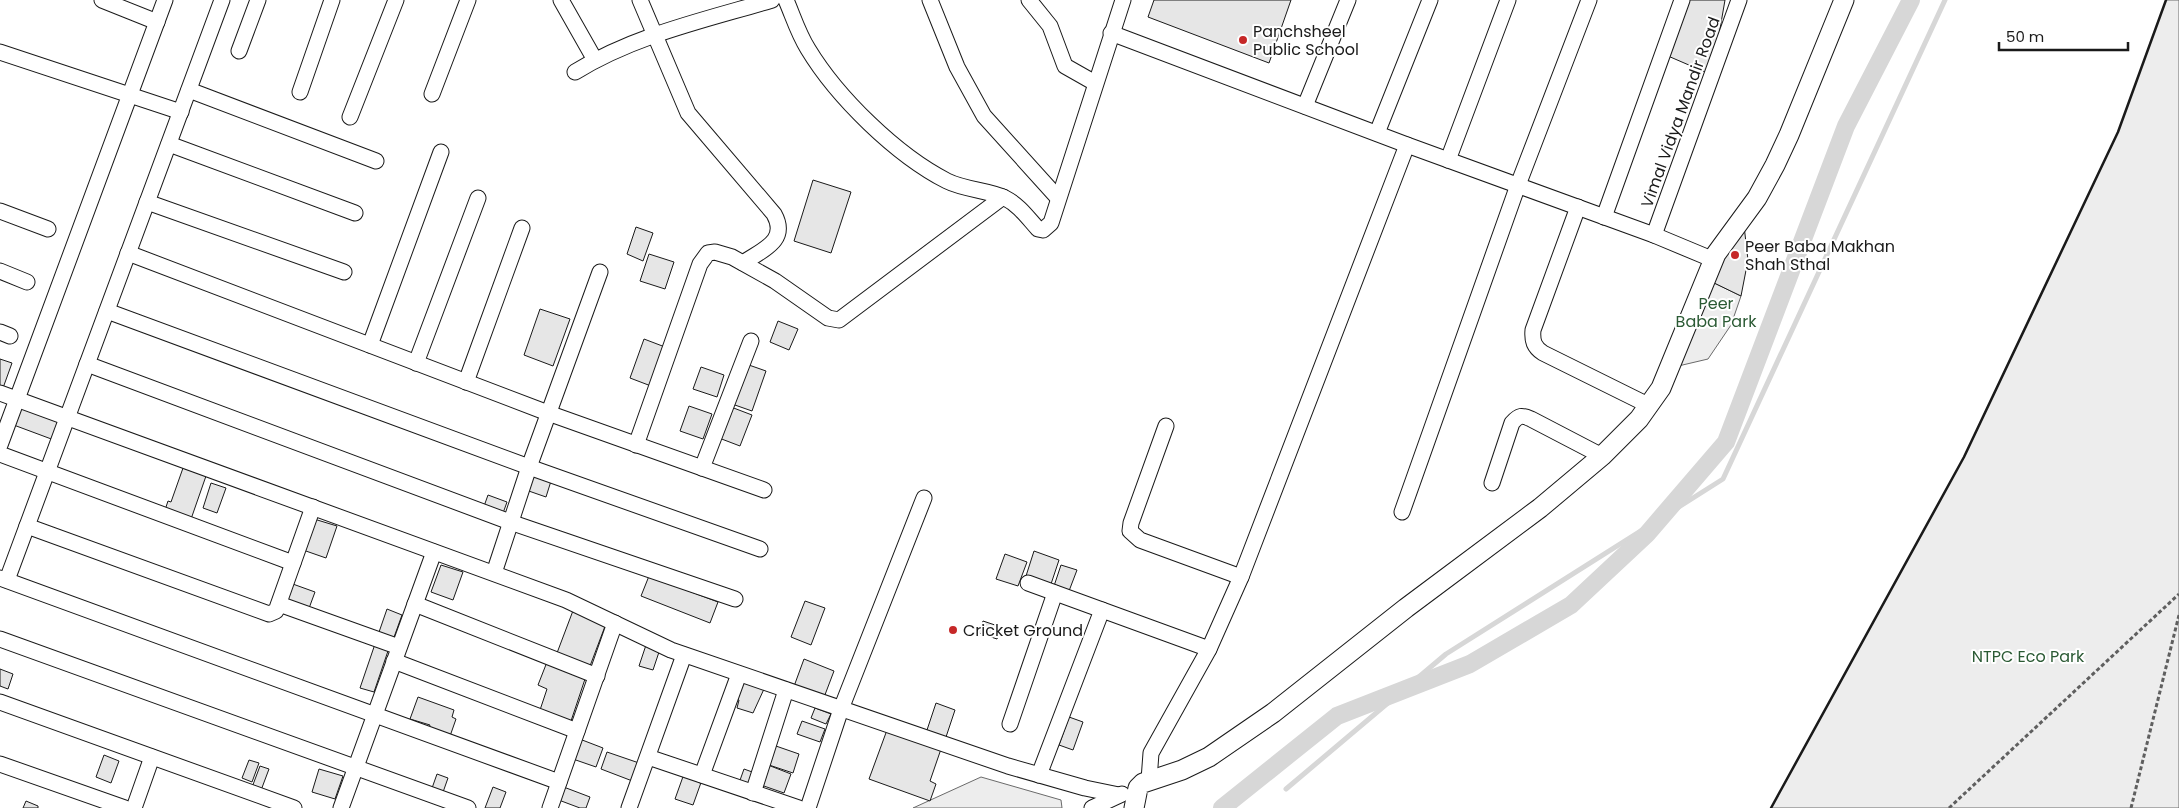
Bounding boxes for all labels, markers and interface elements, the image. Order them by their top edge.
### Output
street label: Vimal Vidya Mandir Road [1635,14,1726,211]
place label: Panchsheel Public School [1253,20,1359,61]
scale bar [1999,20,2128,52]
text: 50 m [2006,26,2044,47]
marker: Panchsheel Public School [1237,34,1249,46]
place label: Peer Baba Makhan Shah Sthal [1745,235,1895,276]
marker: Peer Baba Makhan Shah Sthal [1729,249,1741,261]
park label: Peer Baba Park [1676,292,1757,333]
place label: Cricket Ground [963,619,1083,642]
marker: Cricket Ground [947,624,959,636]
park label: NTPC Eco Park [1972,645,2085,668]

